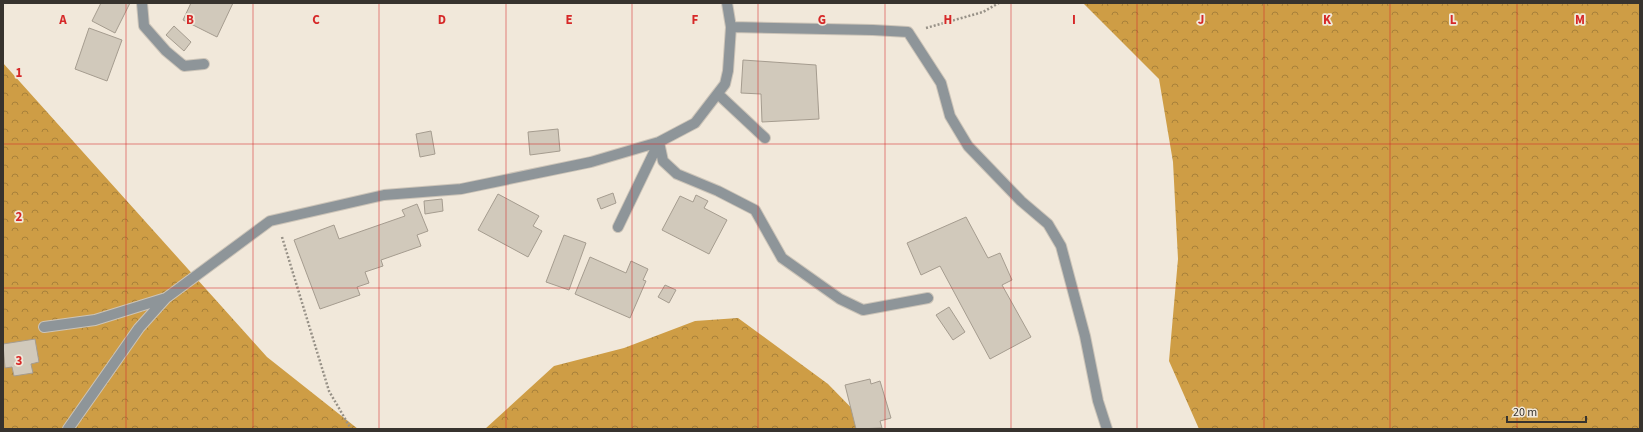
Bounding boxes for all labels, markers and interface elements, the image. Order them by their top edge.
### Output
text: A [58,11,67,29]
text: B [186,11,194,29]
text: C [312,11,320,29]
text: D [438,11,446,29]
text: E [565,11,573,29]
text: F [692,11,699,29]
text: G [818,11,826,29]
text: H [944,11,952,29]
text: I [1072,11,1076,29]
text: J [1198,11,1204,29]
text: K [1323,11,1332,29]
text: L [1450,11,1457,29]
text: M [1575,11,1585,29]
text: 1 [16,64,23,82]
text: 2 [16,208,23,226]
text: 3 [16,352,23,370]
scale bar [1507,398,1586,424]
text: 20 m [1513,404,1537,421]

